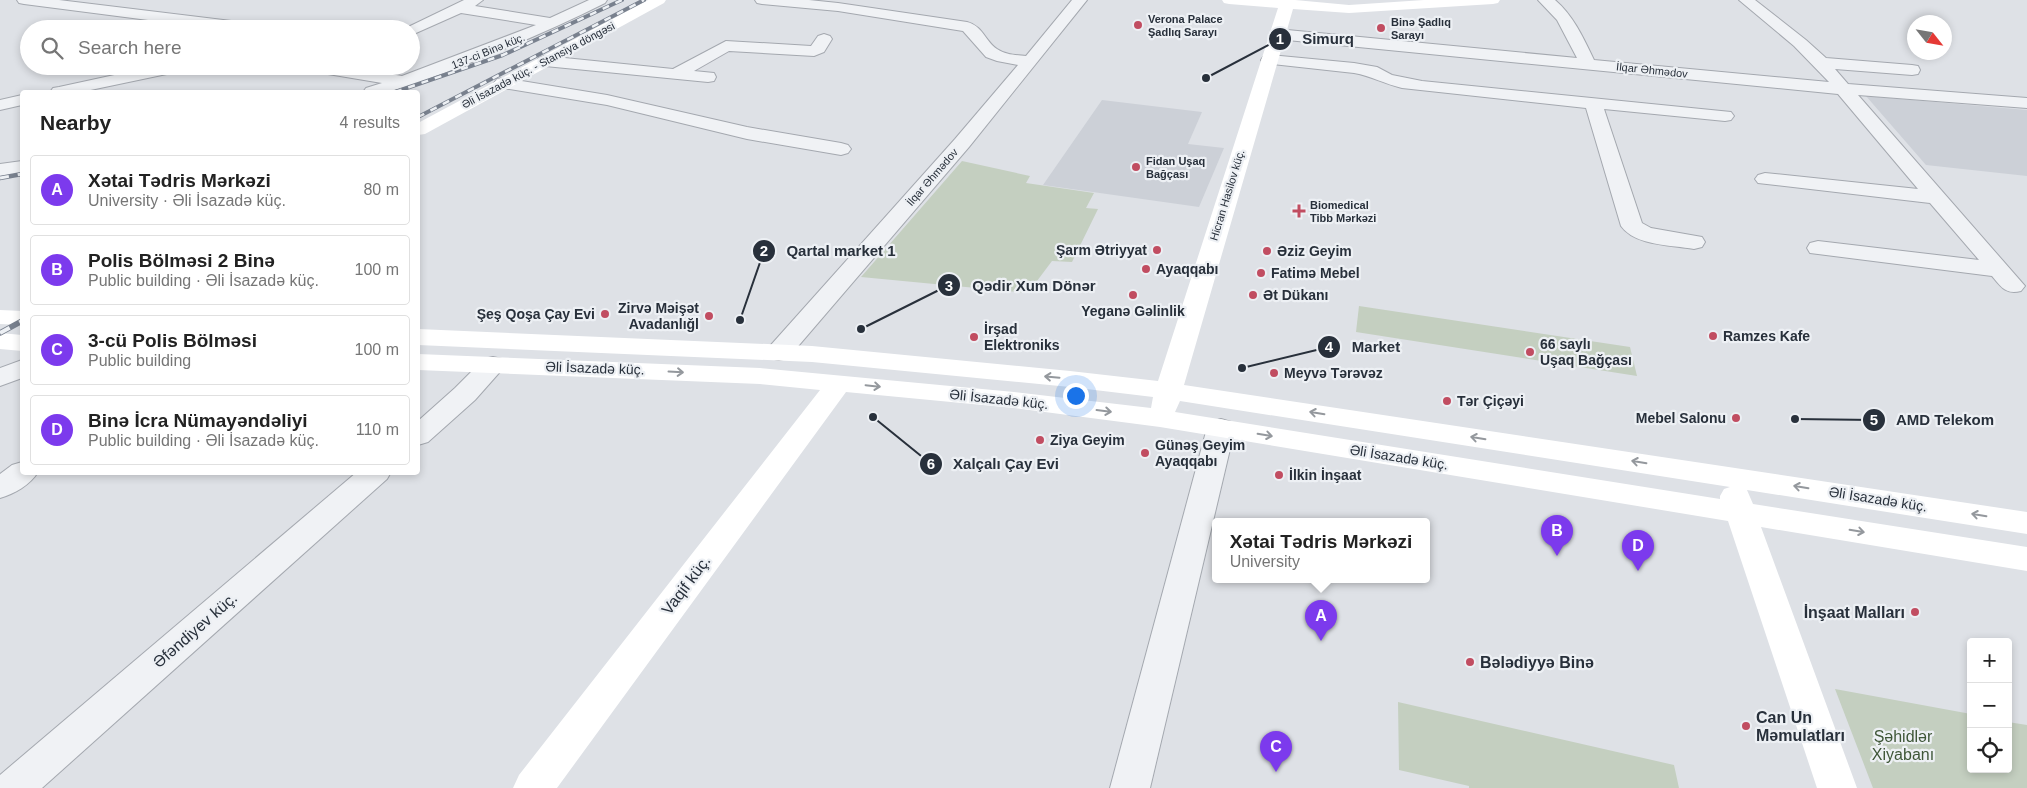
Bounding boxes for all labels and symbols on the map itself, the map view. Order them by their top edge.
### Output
place label: Verona Palace Şadlıq Sarayı [1148,13,1223,38]
north arrow [1907,15,1952,60]
place label: Binə Şadlıq Sarayı [1391,16,1451,41]
street label: Əli İsazadə küç. - Stansiya döngəsi [459,19,617,111]
marker: Verona Palace Şadlıq Sarayı [1132,19,1144,31]
marker: Binə Şadlıq Sarayı [1375,22,1387,34]
callout: Simurq [1268,24,1364,54]
text: 1 [1276,30,1284,47]
text: Simurq [1302,30,1354,47]
street label: 137-ci Binə küç. [449,31,527,71]
street label: İlqar Əhmədov [1616,60,1689,80]
street label: İlqar Əhmədov [904,146,960,208]
street label: Hicran Hasilov küç. [1208,148,1246,242]
place label: Fidan Uşaq Bağçası [1146,155,1205,180]
marker: Fidan Uşaq Bağçası [1130,161,1142,173]
place label: Biomedical Tibb Mərkəzi [1310,199,1376,224]
marker: Biomedical Tibb Mərkəzi [1292,204,1306,218]
callout: Qartal market 1 [752,236,906,266]
text: 2 [760,242,768,259]
text: Qartal market 1 [786,242,896,259]
place label: Şarm Ətriyyat [1056,242,1147,258]
place label: Əziz Geyim [1277,243,1352,259]
marker: Şarm Ətriyyat [1151,244,1163,256]
marker: Əziz Geyim [1261,245,1273,257]
place label: Ayaqqabı [1156,261,1219,277]
marker: Ayaqqabı [1140,263,1152,275]
place label: Fatimə Mebel [1271,265,1360,281]
marker: Fatimə Mebel [1255,267,1267,279]
callout: Qədir Xum Dönər [937,270,1105,300]
text: 3 [945,277,953,294]
text: Qədir Xum Dönər [972,277,1096,294]
place label: Ət Dükanı [1263,287,1328,303]
marker: Yeganə Gəlinlik [1127,289,1139,301]
marker: Ət Dükanı [1247,289,1259,301]
place label: Zirvə Məişət Avadanlığl [618,300,699,332]
place label: Yeganə Gəlinlik [1081,303,1185,319]
place label: Şeş Qoşa Çay Evi [477,306,595,322]
marker: Şeş Qoşa Çay Evi [599,308,611,320]
marker: Zirvə Məişət Avadanlığl [703,310,715,322]
place label: İrşad Elektroniks [984,321,1060,353]
place label: Ramzes Kafe [1723,328,1810,344]
marker: Ramzes Kafe [1707,330,1719,342]
marker: İrşad Elektroniks [968,331,980,343]
callout: Market [1316,332,1410,362]
place label: 66 saylı Uşaq Bağçası [1540,336,1632,368]
text: 4 [1325,338,1334,355]
text: Market [1352,338,1400,355]
marker: 66 saylı Uşaq Bağçası [1524,346,1536,358]
street label: Əli İsazadə küç. [545,357,645,378]
place label: Meyvə Tərəvəz [1284,365,1383,381]
one-way arrow [668,367,684,376]
marker: Meyvə Tərəvəz [1268,367,1280,379]
one-way arrow [1045,372,1061,382]
one-way arrow [865,381,881,391]
your location [1063,383,1089,409]
street label: Əli İsazadə küç. [949,385,1049,412]
place label: Tər Çiçəyi [1457,393,1524,409]
marker: Tər Çiçəyi [1441,395,1453,407]
callout: AMD Telekom [1861,405,2004,435]
one-way arrow [1096,406,1112,416]
one-way arrow [1310,408,1326,418]
place label: Mebel Salonu [1636,410,1726,426]
text: 5 [1870,411,1878,428]
text: AMD Telekom [1896,411,1994,428]
marker: Mebel Salonu [1730,412,1742,424]
one-way arrow [1256,431,1272,441]
place label: Ziya Geyim [1050,432,1125,448]
one-way arrow [1470,433,1486,443]
marker: Ziya Geyim [1034,434,1046,446]
place label: Günəş Geyim Ayaqqabı [1155,437,1245,469]
street label: Əli İsazadə küç. [1349,440,1449,473]
marker: Günəş Geyim Ayaqqabı [1139,447,1151,459]
callout: Xalçalı Çay Evi [918,449,1069,479]
text: 6 [927,455,935,472]
text: Xalçalı Çay Evi [953,455,1059,472]
one-way arrow [1631,457,1647,467]
place label: İlkin İnşaat [1289,467,1362,483]
marker: İlkin İnşaat [1273,469,1285,481]
one-way arrow [1793,482,1809,492]
street label: Əli İsazadə küç. [1828,482,1928,515]
one-way arrow [1971,510,1987,520]
pin: B [1541,515,1573,556]
one-way arrow [1848,526,1864,536]
pin: D [1622,530,1654,571]
street label: Vaqif küç. [658,552,714,618]
street label: Əfəndiyev küç. [150,589,240,671]
pin: A [1305,600,1337,641]
place label: İnşaat Malları [1804,604,1905,621]
marker: İnşaat Malları [1909,606,1921,618]
place label: Bələdiyyə Binə [1480,654,1594,671]
marker: Bələdiyyə Binə [1464,656,1476,668]
place label: Can Un Məmulatları [1756,709,1845,744]
marker: Can Un Məmulatları [1740,720,1752,732]
park label: Şəhidlər Xiyabanı [1872,728,1934,763]
pin: C [1260,731,1292,772]

